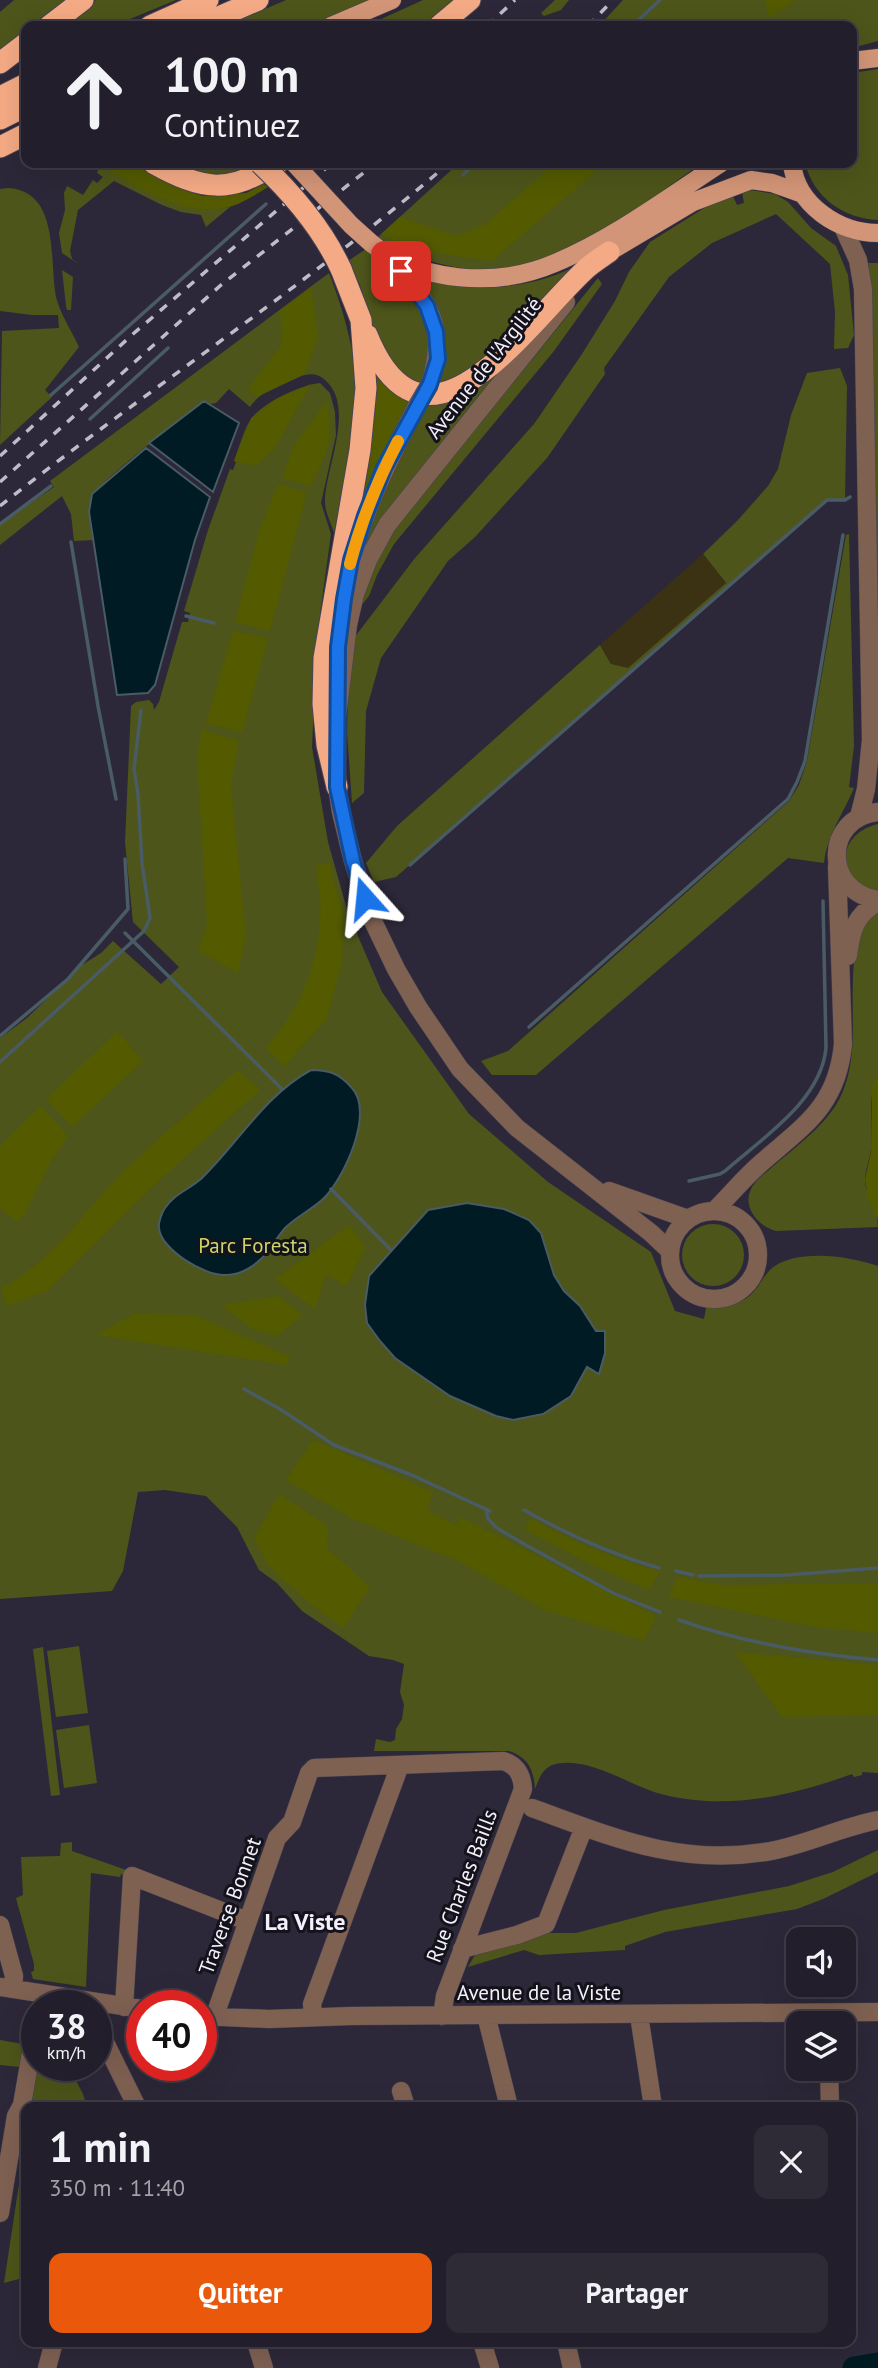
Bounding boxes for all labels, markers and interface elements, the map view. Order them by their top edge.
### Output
text: 100 m [164,42,299,106]
icon: ahead [49,49,140,140]
text: Continuez [164,104,300,146]
pin [371,241,431,301]
icon: arrive [382,252,420,290]
street label: Avenue de l'Argilité [420,291,547,444]
position arrow [328,861,402,935]
park label: Parc Foresta [198,1232,308,1259]
street label: Rue Charles Baills [420,1806,503,1966]
street label: Traverse Bonnet [192,1834,267,1978]
district label: La Viste [264,1906,346,1937]
map controls [786,1927,856,2081]
button: sound [786,1927,856,1997]
street label: Avenue de la Viste [457,1979,621,2006]
speed limit sign: 40 [126,1990,217,2081]
text: 38 [47,2003,86,2049]
button: layers [786,2011,856,2081]
text: km/h [47,2041,86,2064]
text: 1 min [49,2119,151,2174]
button: close [754,2125,828,2199]
text: 350 m · 11:40 [49,2173,185,2202]
button: Quitter [49,2253,432,2333]
button: Partager [446,2253,828,2333]

